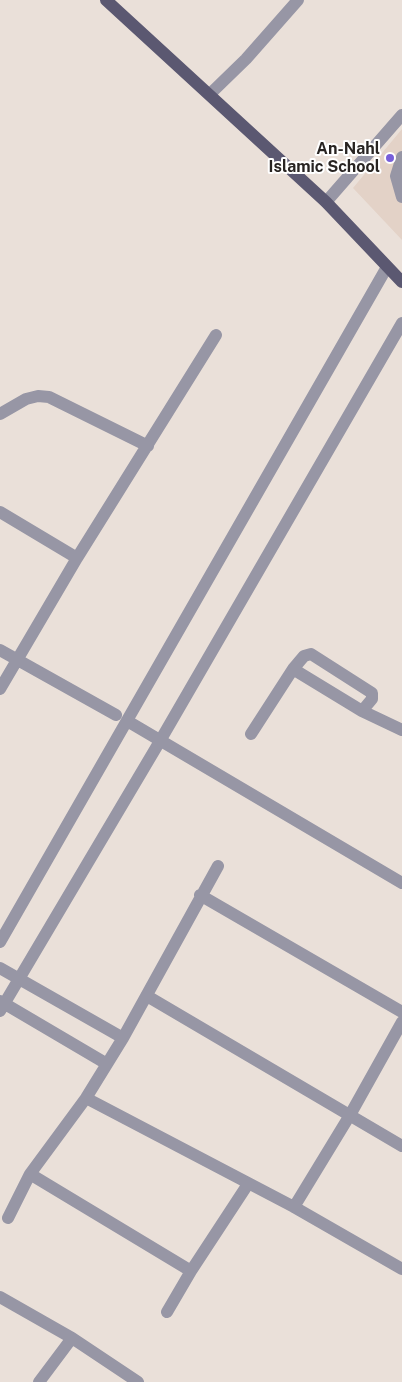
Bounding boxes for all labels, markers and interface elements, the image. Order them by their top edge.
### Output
place label: An-Nahl Islamic School [269,139,380,177]
marker: An-Nahl Islamic School [384,152,396,164]

